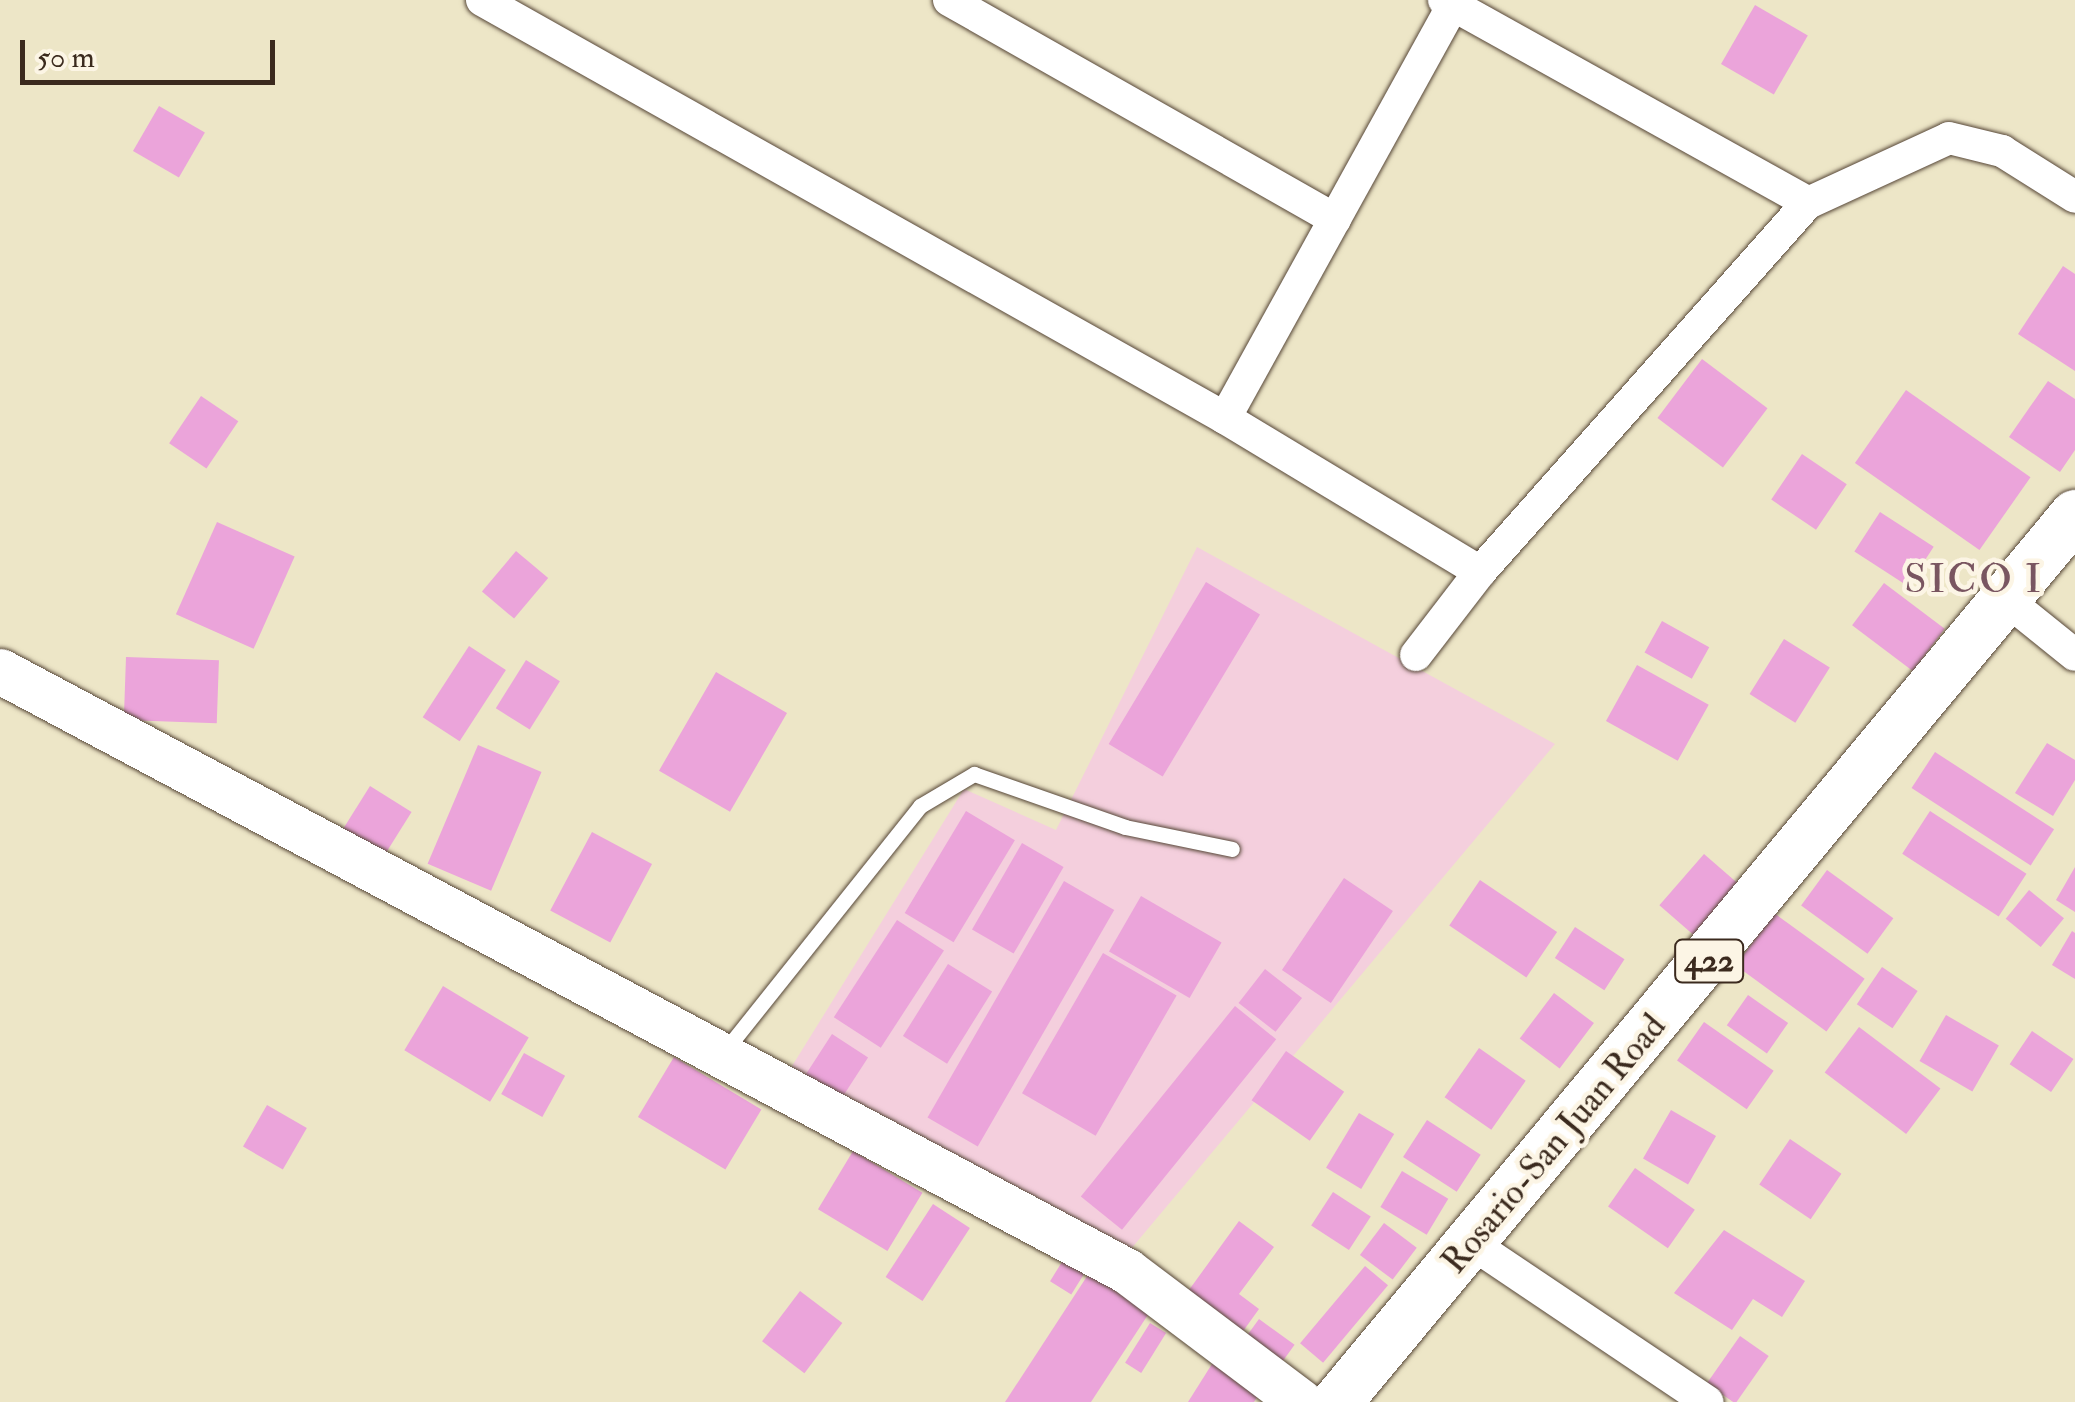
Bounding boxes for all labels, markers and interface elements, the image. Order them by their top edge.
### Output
scale bar [25,20,280,82]
text: 50 m [37,39,95,76]
district label: SICO I [1904,556,2044,604]
road number: 422 [1674,934,1744,988]
street label: Rosario-San Juan Road [1433,1006,1675,1282]

